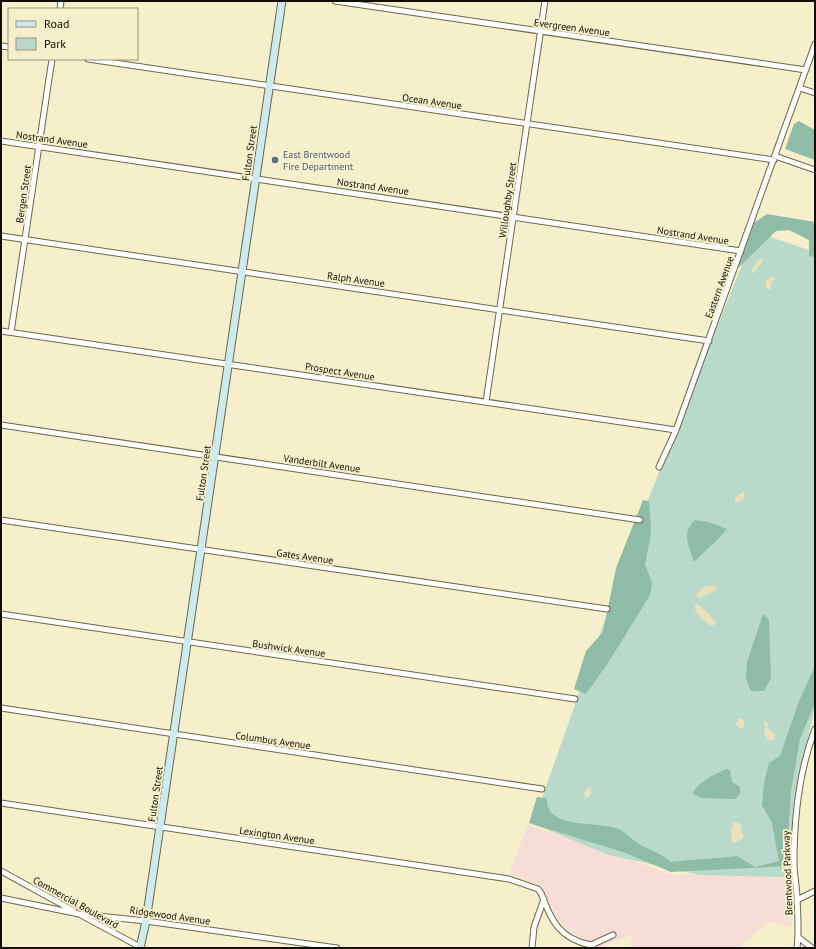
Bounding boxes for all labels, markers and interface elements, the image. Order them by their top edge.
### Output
legend [8,8,138,60]
text: Road [44,16,69,31]
street label: Evergreen Avenue [533,16,611,39]
text: Park [44,36,66,51]
street label: Ocean Avenue [401,91,463,112]
street label: Fulton Street [239,124,260,182]
street label: Nostrand Avenue [15,128,89,151]
place label: East Brentwood Fire Department [283,148,354,173]
marker: East Brentwood Fire Department [270,155,280,165]
street label: Willoughby Street [496,161,519,239]
street label: Bergen Street [13,164,34,224]
street label: Nostrand Avenue [336,175,410,198]
street label: Nostrand Avenue [656,223,730,248]
street label: Eastern Avenue [702,254,737,320]
street label: Ralph Avenue [326,269,386,290]
street label: Prospect Avenue [304,360,376,383]
street label: Fulton Street [193,444,214,502]
street label: Vanderbilt Avenue [282,452,361,475]
street label: Gates Avenue [276,546,334,567]
street label: Bushwick Avenue [252,637,326,660]
street label: Columbus Avenue [235,729,311,752]
street label: Fulton Street [145,765,166,823]
street label: Lexington Avenue [238,824,315,847]
street label: Brentwood Parkway [780,830,795,915]
street label: Commercial Boulevard [31,873,121,931]
street label: Ridgewood Avenue [129,903,211,928]

